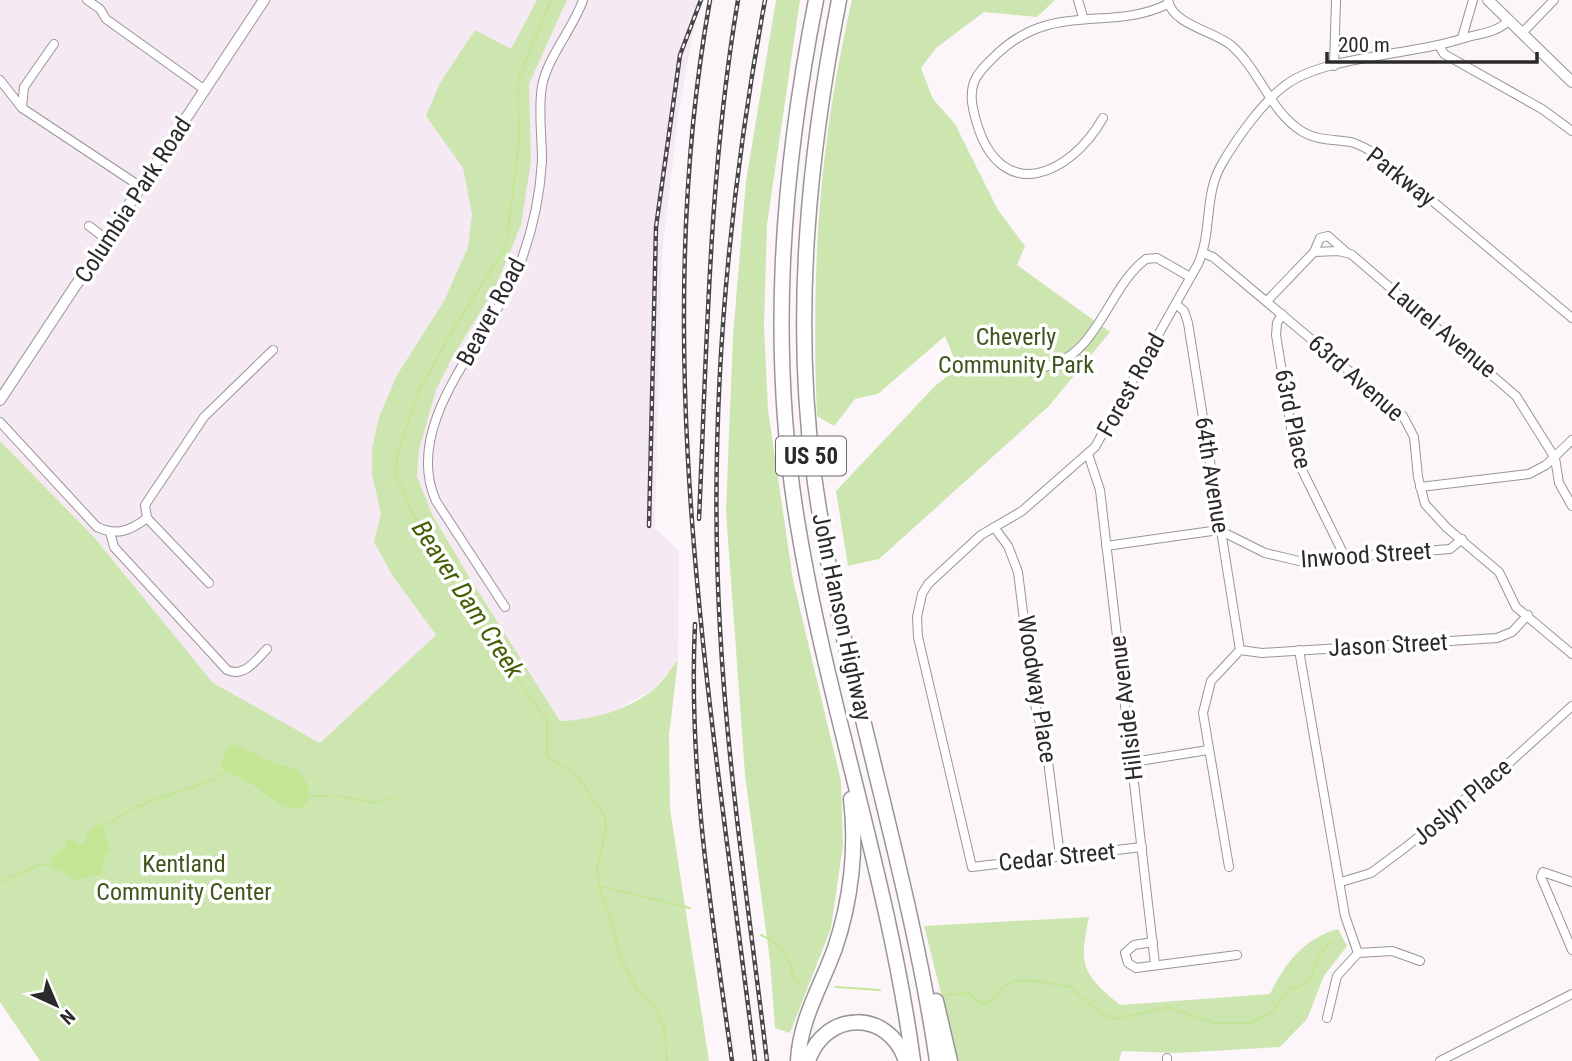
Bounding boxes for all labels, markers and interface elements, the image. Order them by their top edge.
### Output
scale bar [1327,21,1537,65]
text: 200 m [1338,33,1390,57]
street label: Columbia Park Road [69,112,197,288]
street label: Parkway [1361,141,1441,213]
street label: Beaver Road [451,253,531,371]
street label: Laurel Avenue [1382,277,1502,383]
park label: Cheverly Community Park [938,323,1094,379]
street label: Forest Road [1091,329,1171,441]
street label: 63rd Avenue [1303,329,1409,427]
street label: 63rd Place [1269,367,1317,471]
street label: 64th Avenue [1189,415,1235,535]
road number: US 50 [776,436,846,476]
street label: John Hanson Highway [806,511,878,723]
water label: Beaver Dam Creek [406,515,530,684]
street label: Inwood Street [1300,536,1432,574]
street label: Woodway Place [1012,613,1062,765]
street label: Jason Street [1328,628,1448,662]
street label: Hillside Avenue [1103,634,1149,782]
street label: Joslyn Place [1407,753,1517,851]
street label: Cedar Street [997,837,1117,877]
park label: Kentland Community Center [96,850,272,906]
north arrow [21,970,91,1040]
text: N [55,1005,80,1029]

